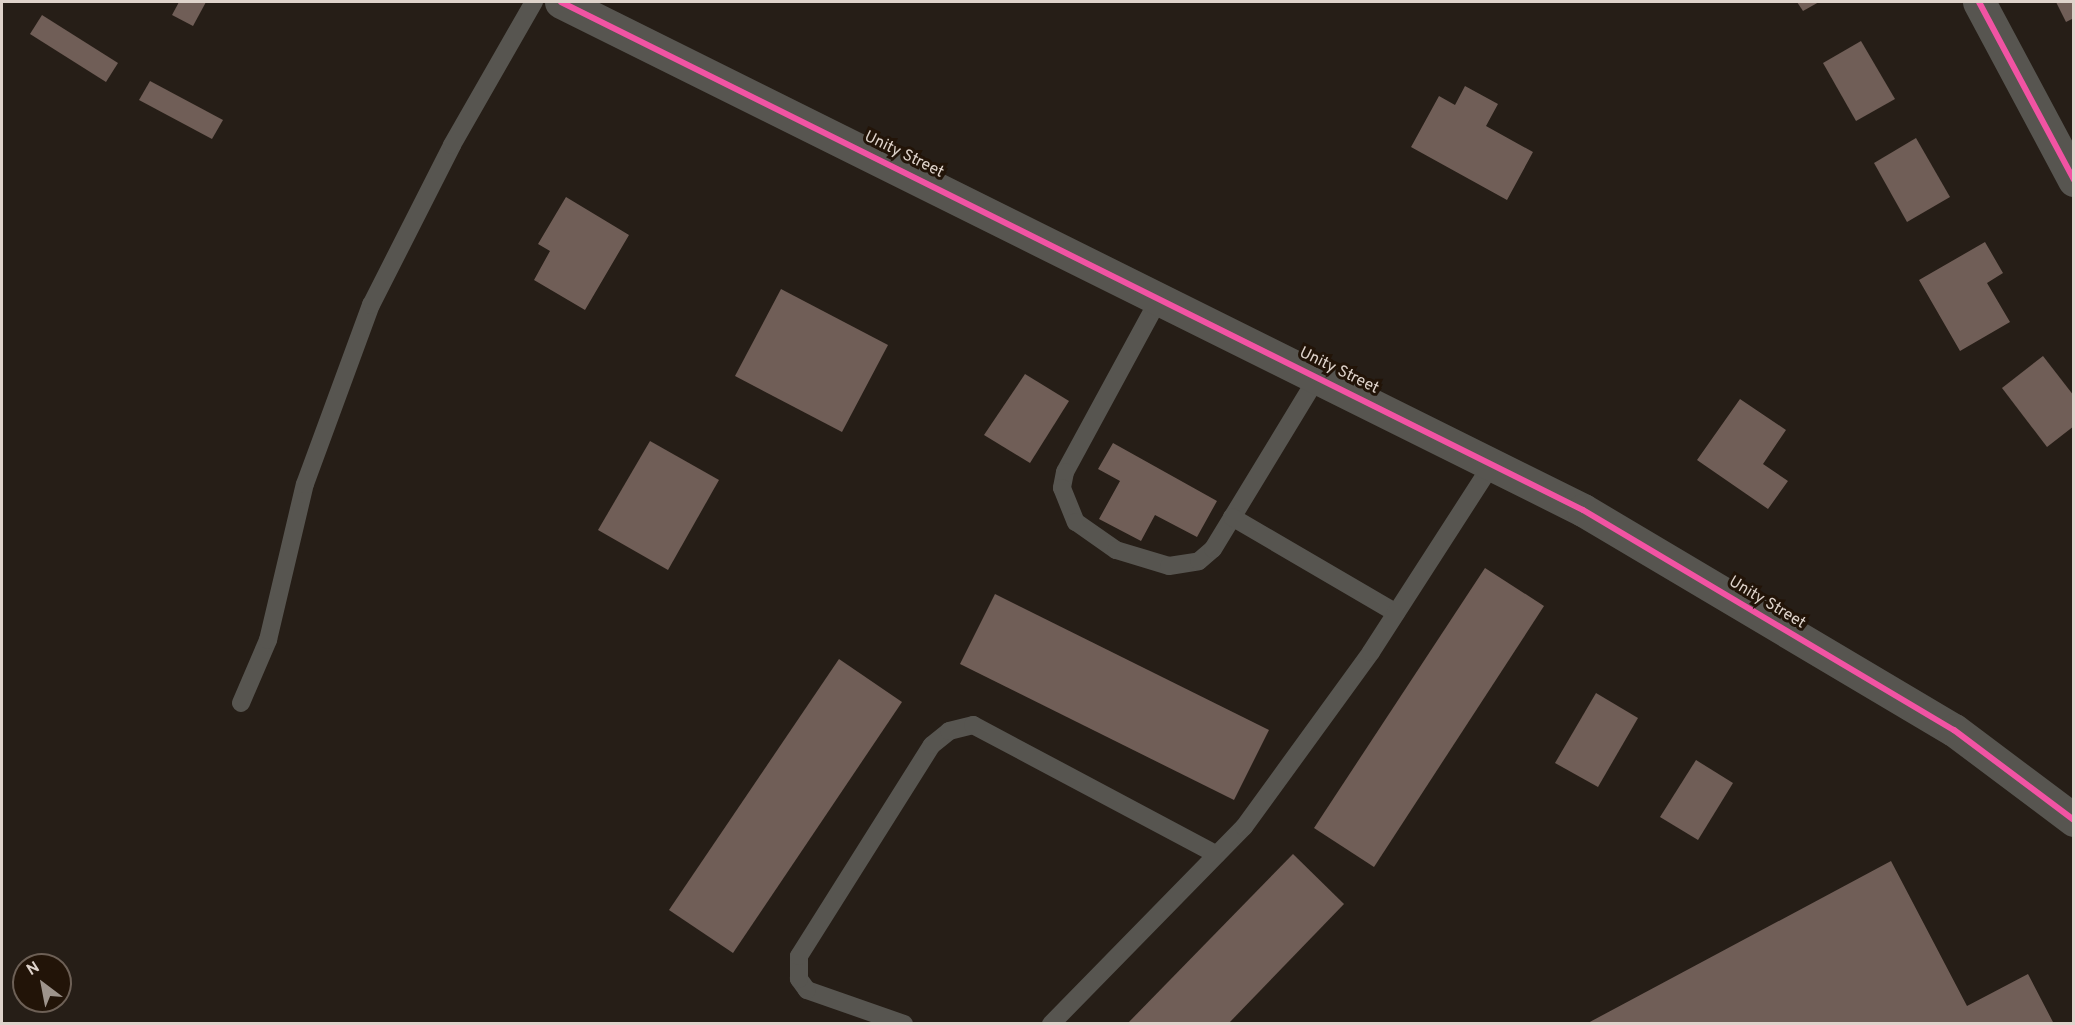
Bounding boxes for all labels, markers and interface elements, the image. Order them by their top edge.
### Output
street label: Unity Street [861,127,947,183]
street label: Unity Street [1296,343,1382,399]
street label: Unity Street [1725,573,1809,633]
north arrow [12,953,72,1013]
text: N [23,958,44,981]

